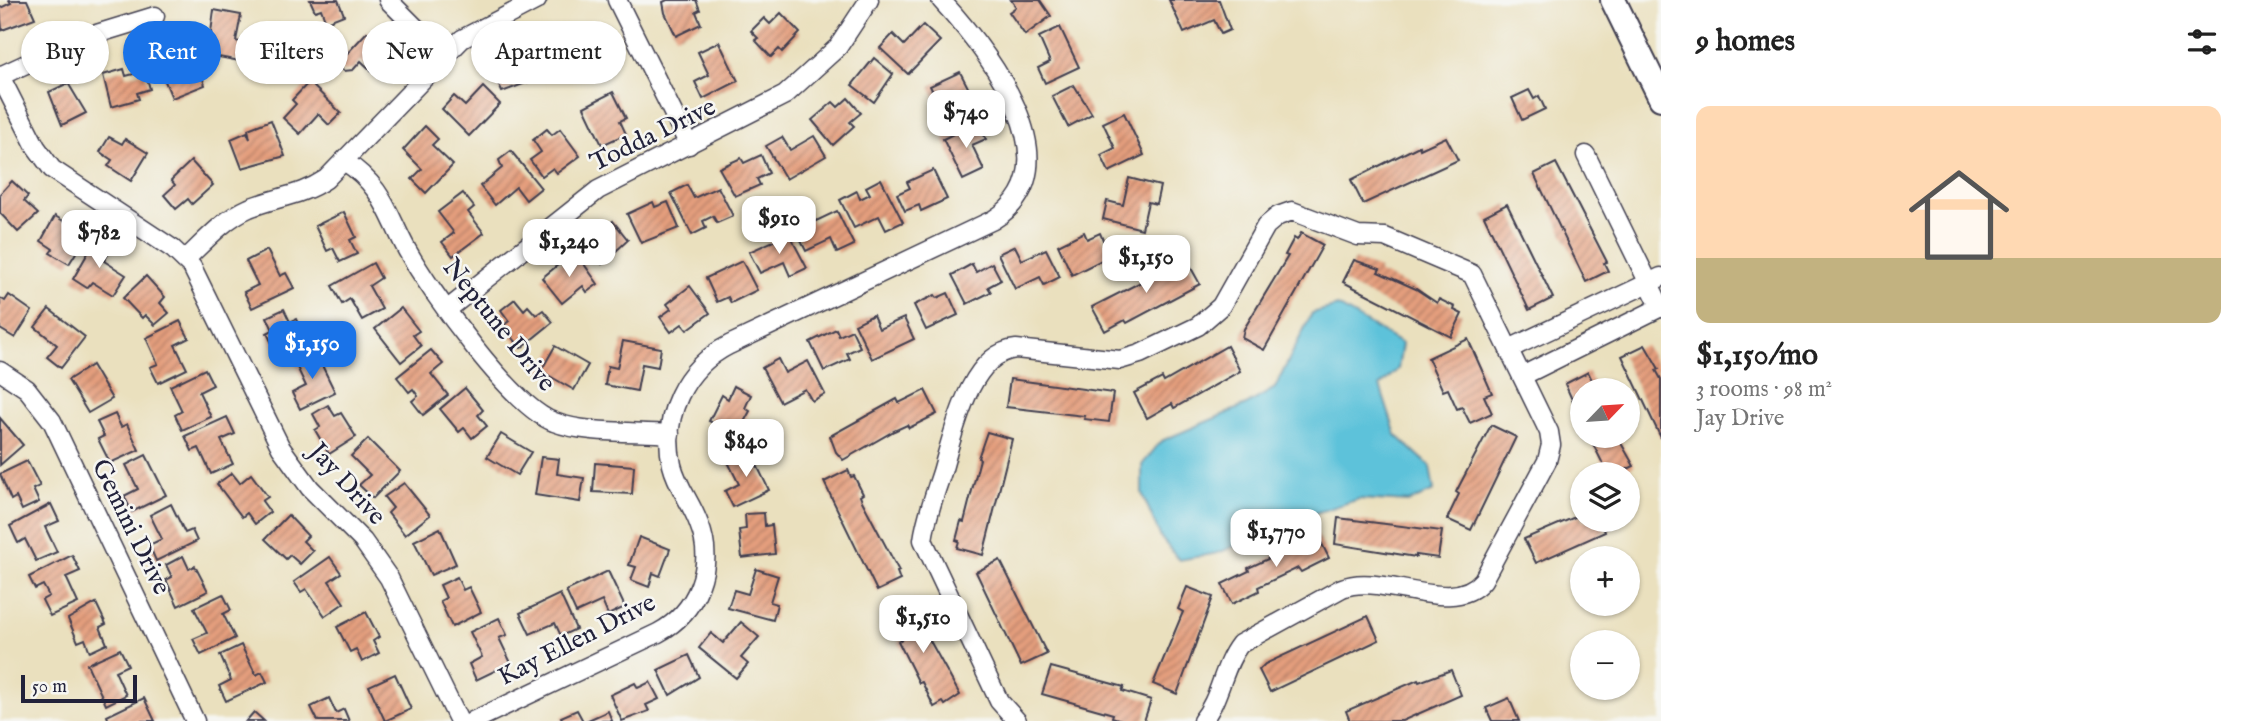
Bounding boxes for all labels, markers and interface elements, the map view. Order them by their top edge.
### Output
chip: Buy [21,21,109,84]
chip: Rent [123,21,221,84]
chip: Filters [235,21,348,84]
chip: New [362,21,457,84]
chip: Apartment [471,21,626,84]
text: 9 homes [1696,23,1795,61]
icon: filters [2183,23,2221,61]
street label: Todda Drive [585,90,721,180]
pin: $740 [925,90,1007,150]
text: $740 [943,98,989,127]
icon: home [1896,152,2022,278]
pin: $910 [738,196,820,256]
text: $910 [758,204,800,233]
pin: $782 [58,210,140,270]
text: $782 [77,218,121,247]
pin: $1,240 [512,219,626,279]
text: $1,240 [539,227,599,256]
pin: $1,150 [1089,236,1203,295]
text: $1,150 [1118,243,1174,272]
street label: Neptune Drive [435,252,563,398]
pin: $1,150 [255,322,369,381]
text: $1,150 [284,329,340,358]
text: $1,150/mo [1696,337,1818,375]
text: 3 rooms · 98 m² [1696,375,1832,404]
north arrow [1570,378,1640,448]
map controls [1570,378,1640,700]
text: Jay Drive [1696,404,1784,433]
pin: $840 [705,420,787,479]
text: $840 [724,427,768,456]
street label: Jay Drive [299,434,393,532]
street label: Gemini Drive [84,454,178,600]
button: layers [1570,462,1640,532]
pin: $1,770 [1219,510,1333,569]
text: $1,770 [1246,517,1306,546]
button: + [1570,546,1640,616]
street label: Kay Ellen Drive [493,586,661,694]
pin: $1,510 [866,596,980,655]
text: $1,510 [895,603,951,632]
button: − [1570,630,1640,700]
scale bar [21,672,136,704]
text: 50 m [32,675,67,699]

